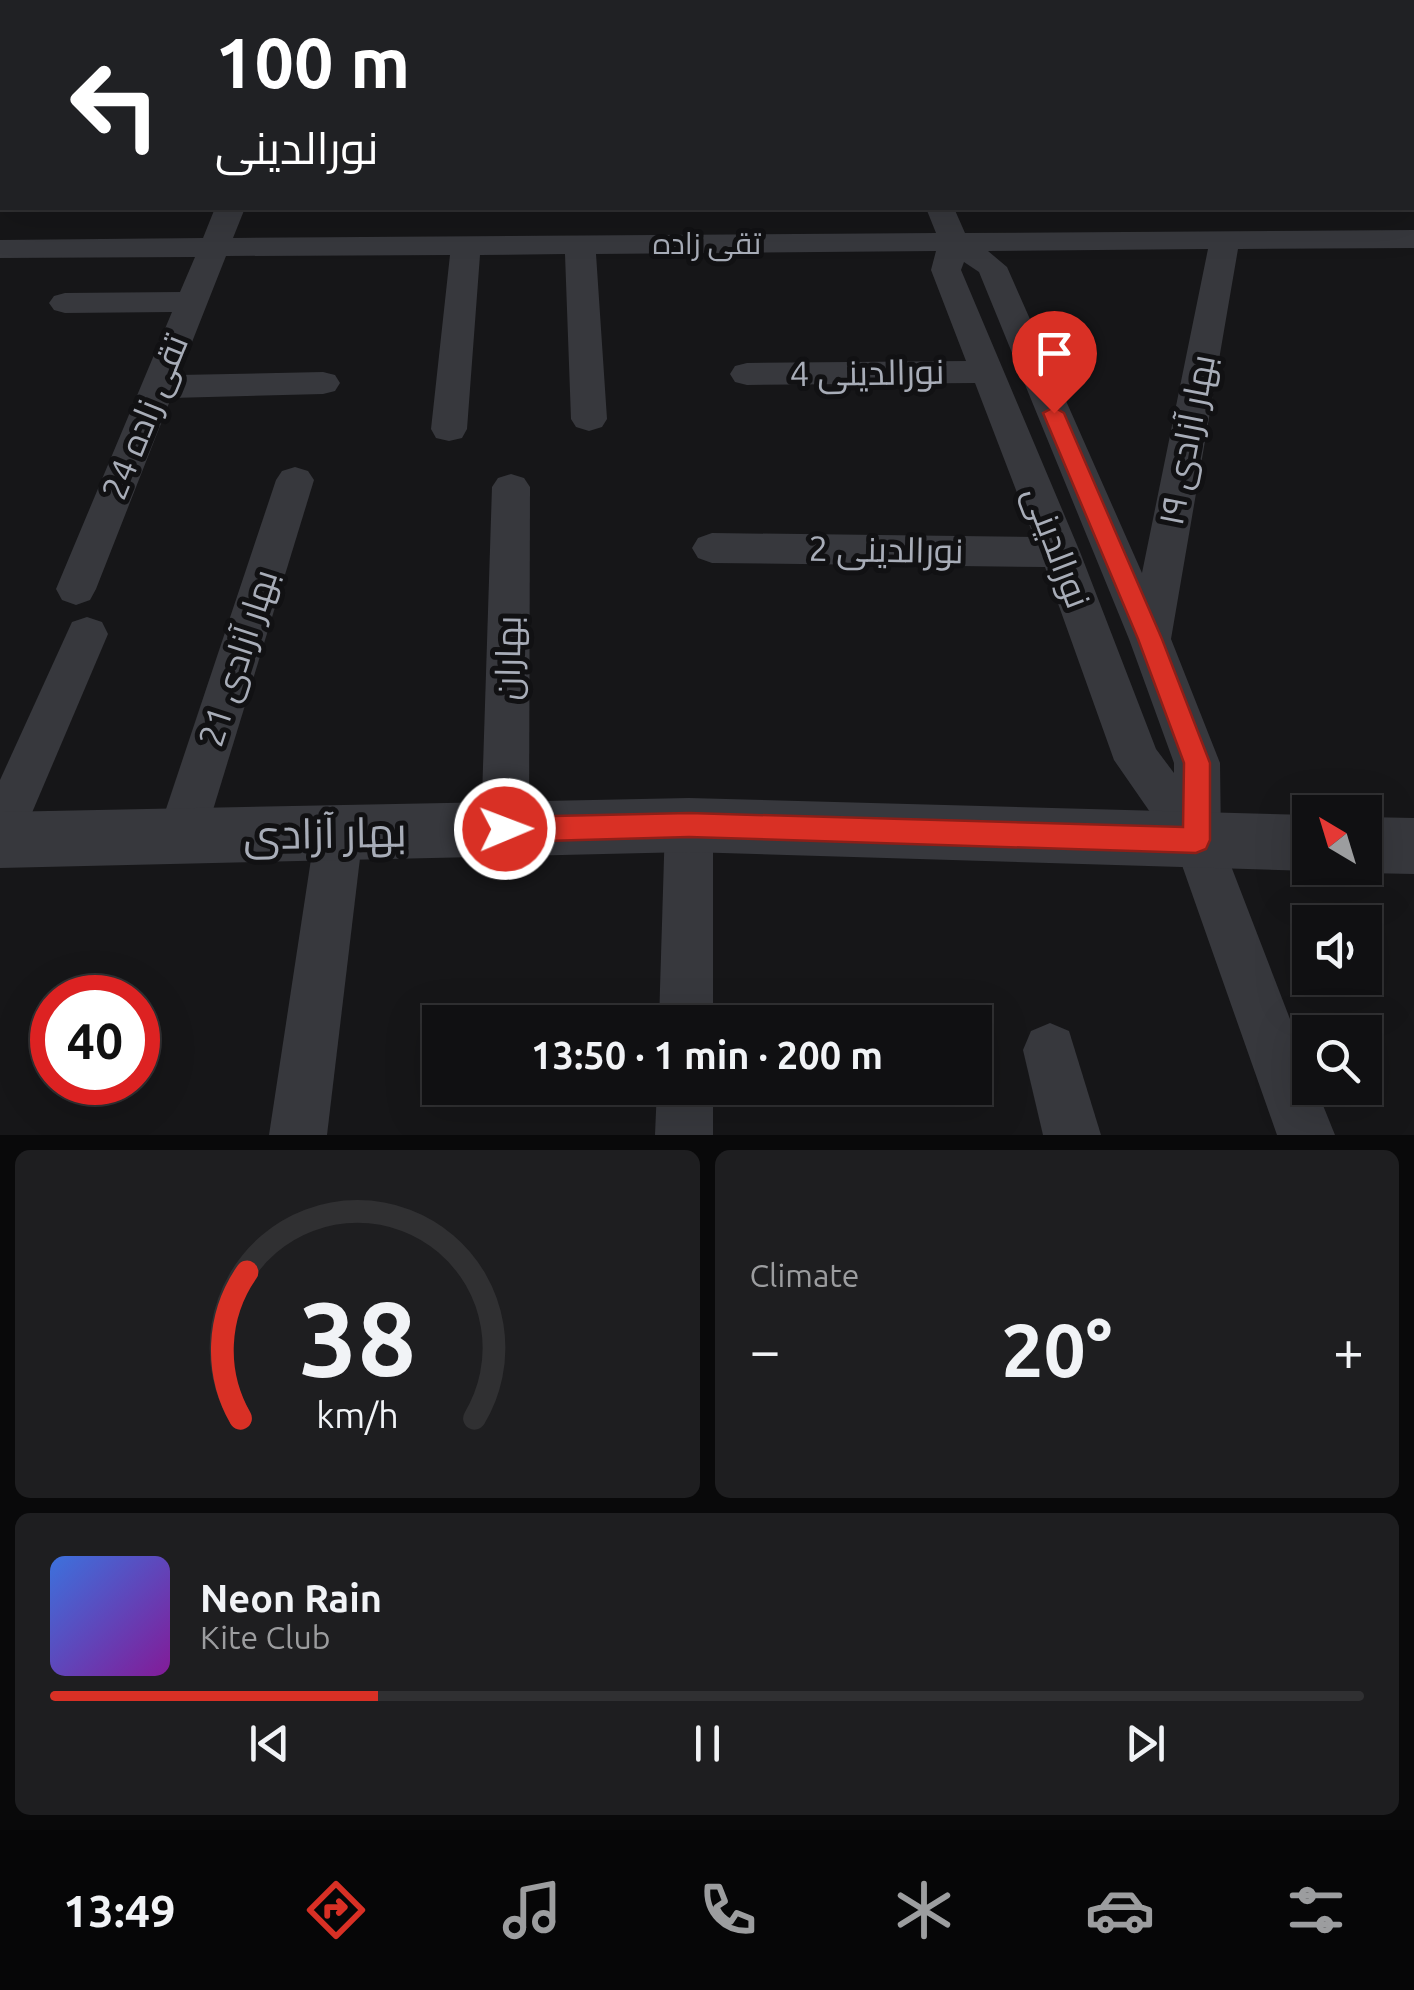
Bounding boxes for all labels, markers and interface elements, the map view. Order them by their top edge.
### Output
text: 100 m [215,23,410,101]
icon: left [50,40,180,170]
text: نورالدینی [215,122,378,173]
street label: تقی زاده [653,226,761,262]
pin [1012,311,1097,414]
icon: arrive [1027,326,1082,381]
street label: تقی زاده 24 [93,328,197,506]
street label: نورالدینی 4 [789,351,945,395]
street label: بهار آزادی ۱۹ [1150,351,1224,529]
street label: نورالدینی [1015,480,1099,614]
street label: نورالدینی 2 [808,528,964,572]
street label: بهار آزادی 21 [190,564,286,752]
street label: بهاران [486,615,530,701]
position arrow [453,777,557,881]
north arrow [1292,795,1382,885]
map controls [1292,795,1382,1105]
street label: بهار آزادی [243,808,407,859]
button: sound [1292,905,1382,995]
speed limit sign: 40 [30,975,160,1105]
button: search [1292,1015,1382,1105]
text: 13:50 · 1 min · 200 m [531,1034,883,1076]
text: Climate [750,1257,860,1293]
text: 38 [299,1279,416,1396]
text: 20° [1001,1307,1112,1391]
text: − [750,1319,781,1380]
text: + [1333,1319,1364,1380]
text: km/h [316,1395,399,1435]
text: Neon Rain [200,1577,382,1619]
text: Kite Club [200,1619,330,1655]
icon: previous [242,1716,297,1771]
icon: pause [680,1716,735,1771]
icon: next [1118,1716,1173,1771]
icon: directions [301,1875,371,1945]
icon: music [497,1875,567,1945]
icon: phone [693,1875,763,1945]
icon: climate [889,1875,959,1945]
icon: car [1085,1875,1155,1945]
icon: filters [1281,1875,1351,1945]
text: 13:49 [63,1885,176,1936]

